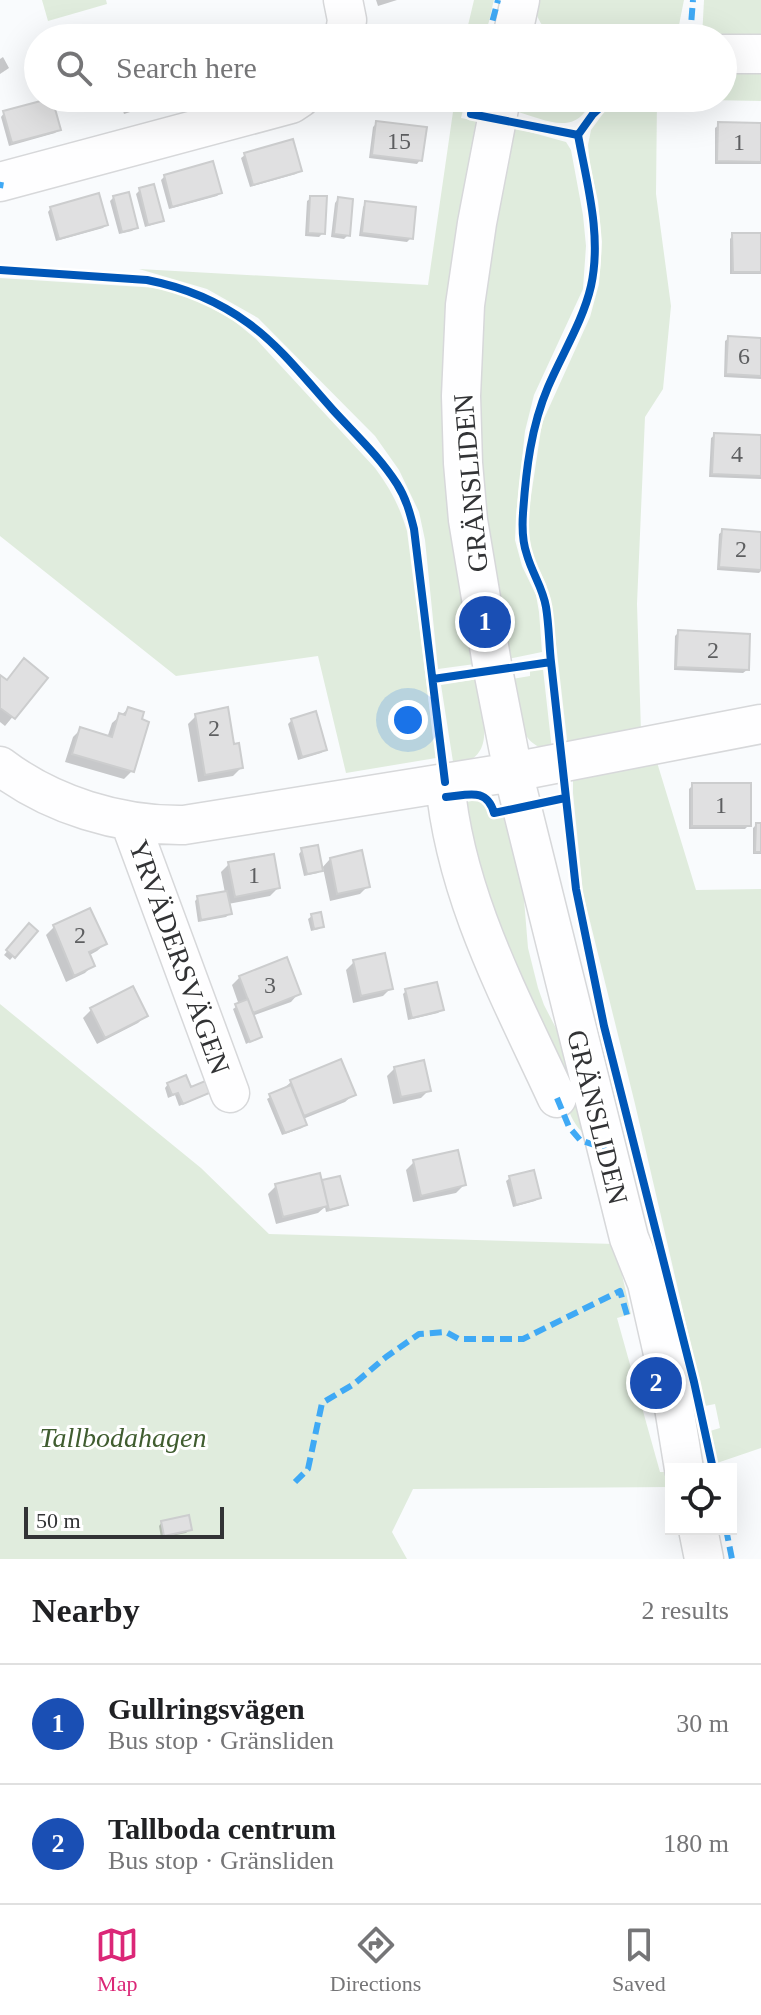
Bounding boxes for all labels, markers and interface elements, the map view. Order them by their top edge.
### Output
search box [24,24,737,112]
icon: search [52,46,96,90]
text: Search here [116,51,257,84]
house number: 15 [387,128,411,154]
house number: 1 [733,129,745,155]
house number: 6 [738,343,750,369]
street label: GRÄNSLIDEN [447,393,494,573]
house number: 4 [731,441,743,467]
house number: 2 [735,536,747,562]
pin: 1 [459,592,511,652]
house number: 2 [707,637,719,663]
your location [388,700,428,740]
house number: 2 [208,715,220,741]
house number: 1 [715,792,727,818]
street label: YRVÄDERSVÄGEN [123,836,236,1078]
house number: 1 [248,862,260,888]
house number: 2 [74,922,86,948]
house number: 3 [264,972,276,998]
street label: GRÄNSLIDEN [561,1027,634,1208]
pin: 2 [630,1353,682,1413]
park label: Tallbodahagen [40,1422,207,1453]
map controls [665,1463,737,1535]
button: locate [665,1463,737,1535]
scale bar [24,1503,224,1539]
text: 50 m [36,1508,81,1533]
text: Nearby [32,1592,140,1629]
text: 2 results [642,1596,729,1625]
text: Gullringsvägen [108,1692,305,1725]
text: 1 [52,1709,65,1738]
text: 30 m [676,1709,729,1738]
text: Bus stop · Gränsliden [108,1726,334,1755]
text: Tallboda centrum [108,1812,336,1845]
text: 2 [52,1829,65,1858]
text: 180 m [663,1829,729,1858]
text: Bus stop · Gränsliden [108,1846,334,1875]
tab: Map [95,1923,139,1997]
tab: Directions [330,1923,421,1997]
tab: Saved [612,1923,666,1997]

